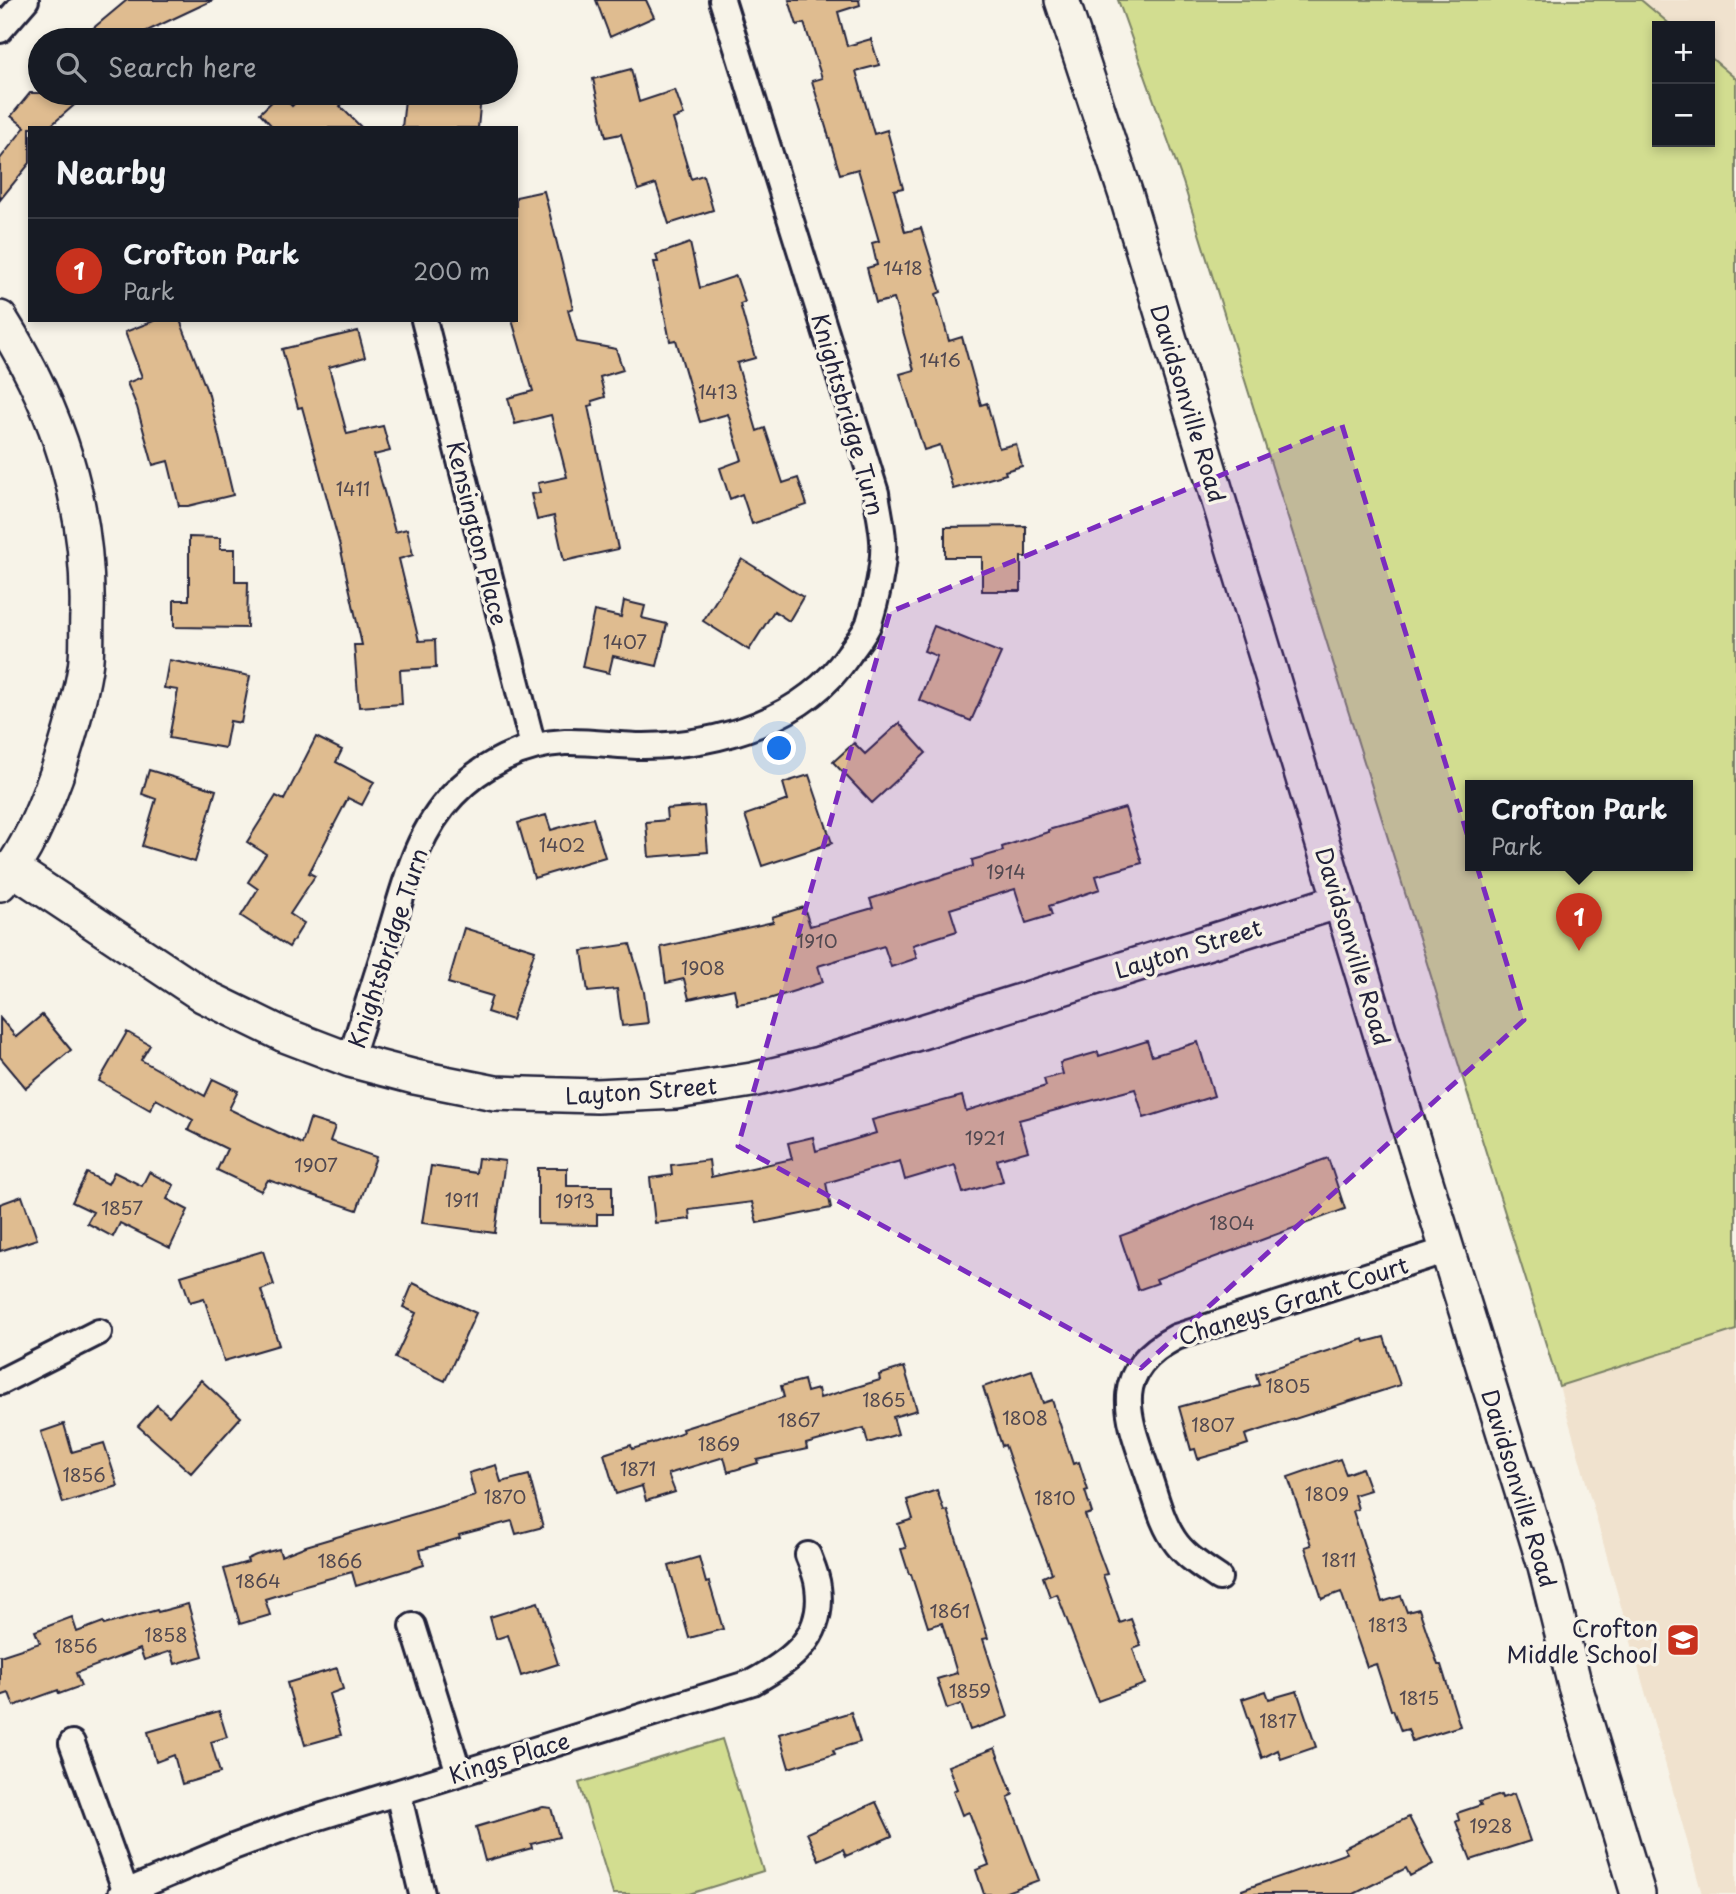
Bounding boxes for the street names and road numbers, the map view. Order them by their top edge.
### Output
street label: Davidsonville Road [1142,300,1236,506]
street label: Knightsbridge Turn [803,309,895,519]
street label: Kensington Place [438,437,518,629]
street label: Knightsbridge Turn [338,843,436,1053]
street label: Davidsonville Road [1307,843,1401,1049]
street label: Layton Street [1110,909,1266,987]
street label: Layton Street [564,1067,718,1113]
street label: Chaneys Grant Court [1174,1246,1412,1354]
street label: Davidsonville Road [1473,1385,1567,1591]
street label: Kings Place [444,1722,574,1792]

